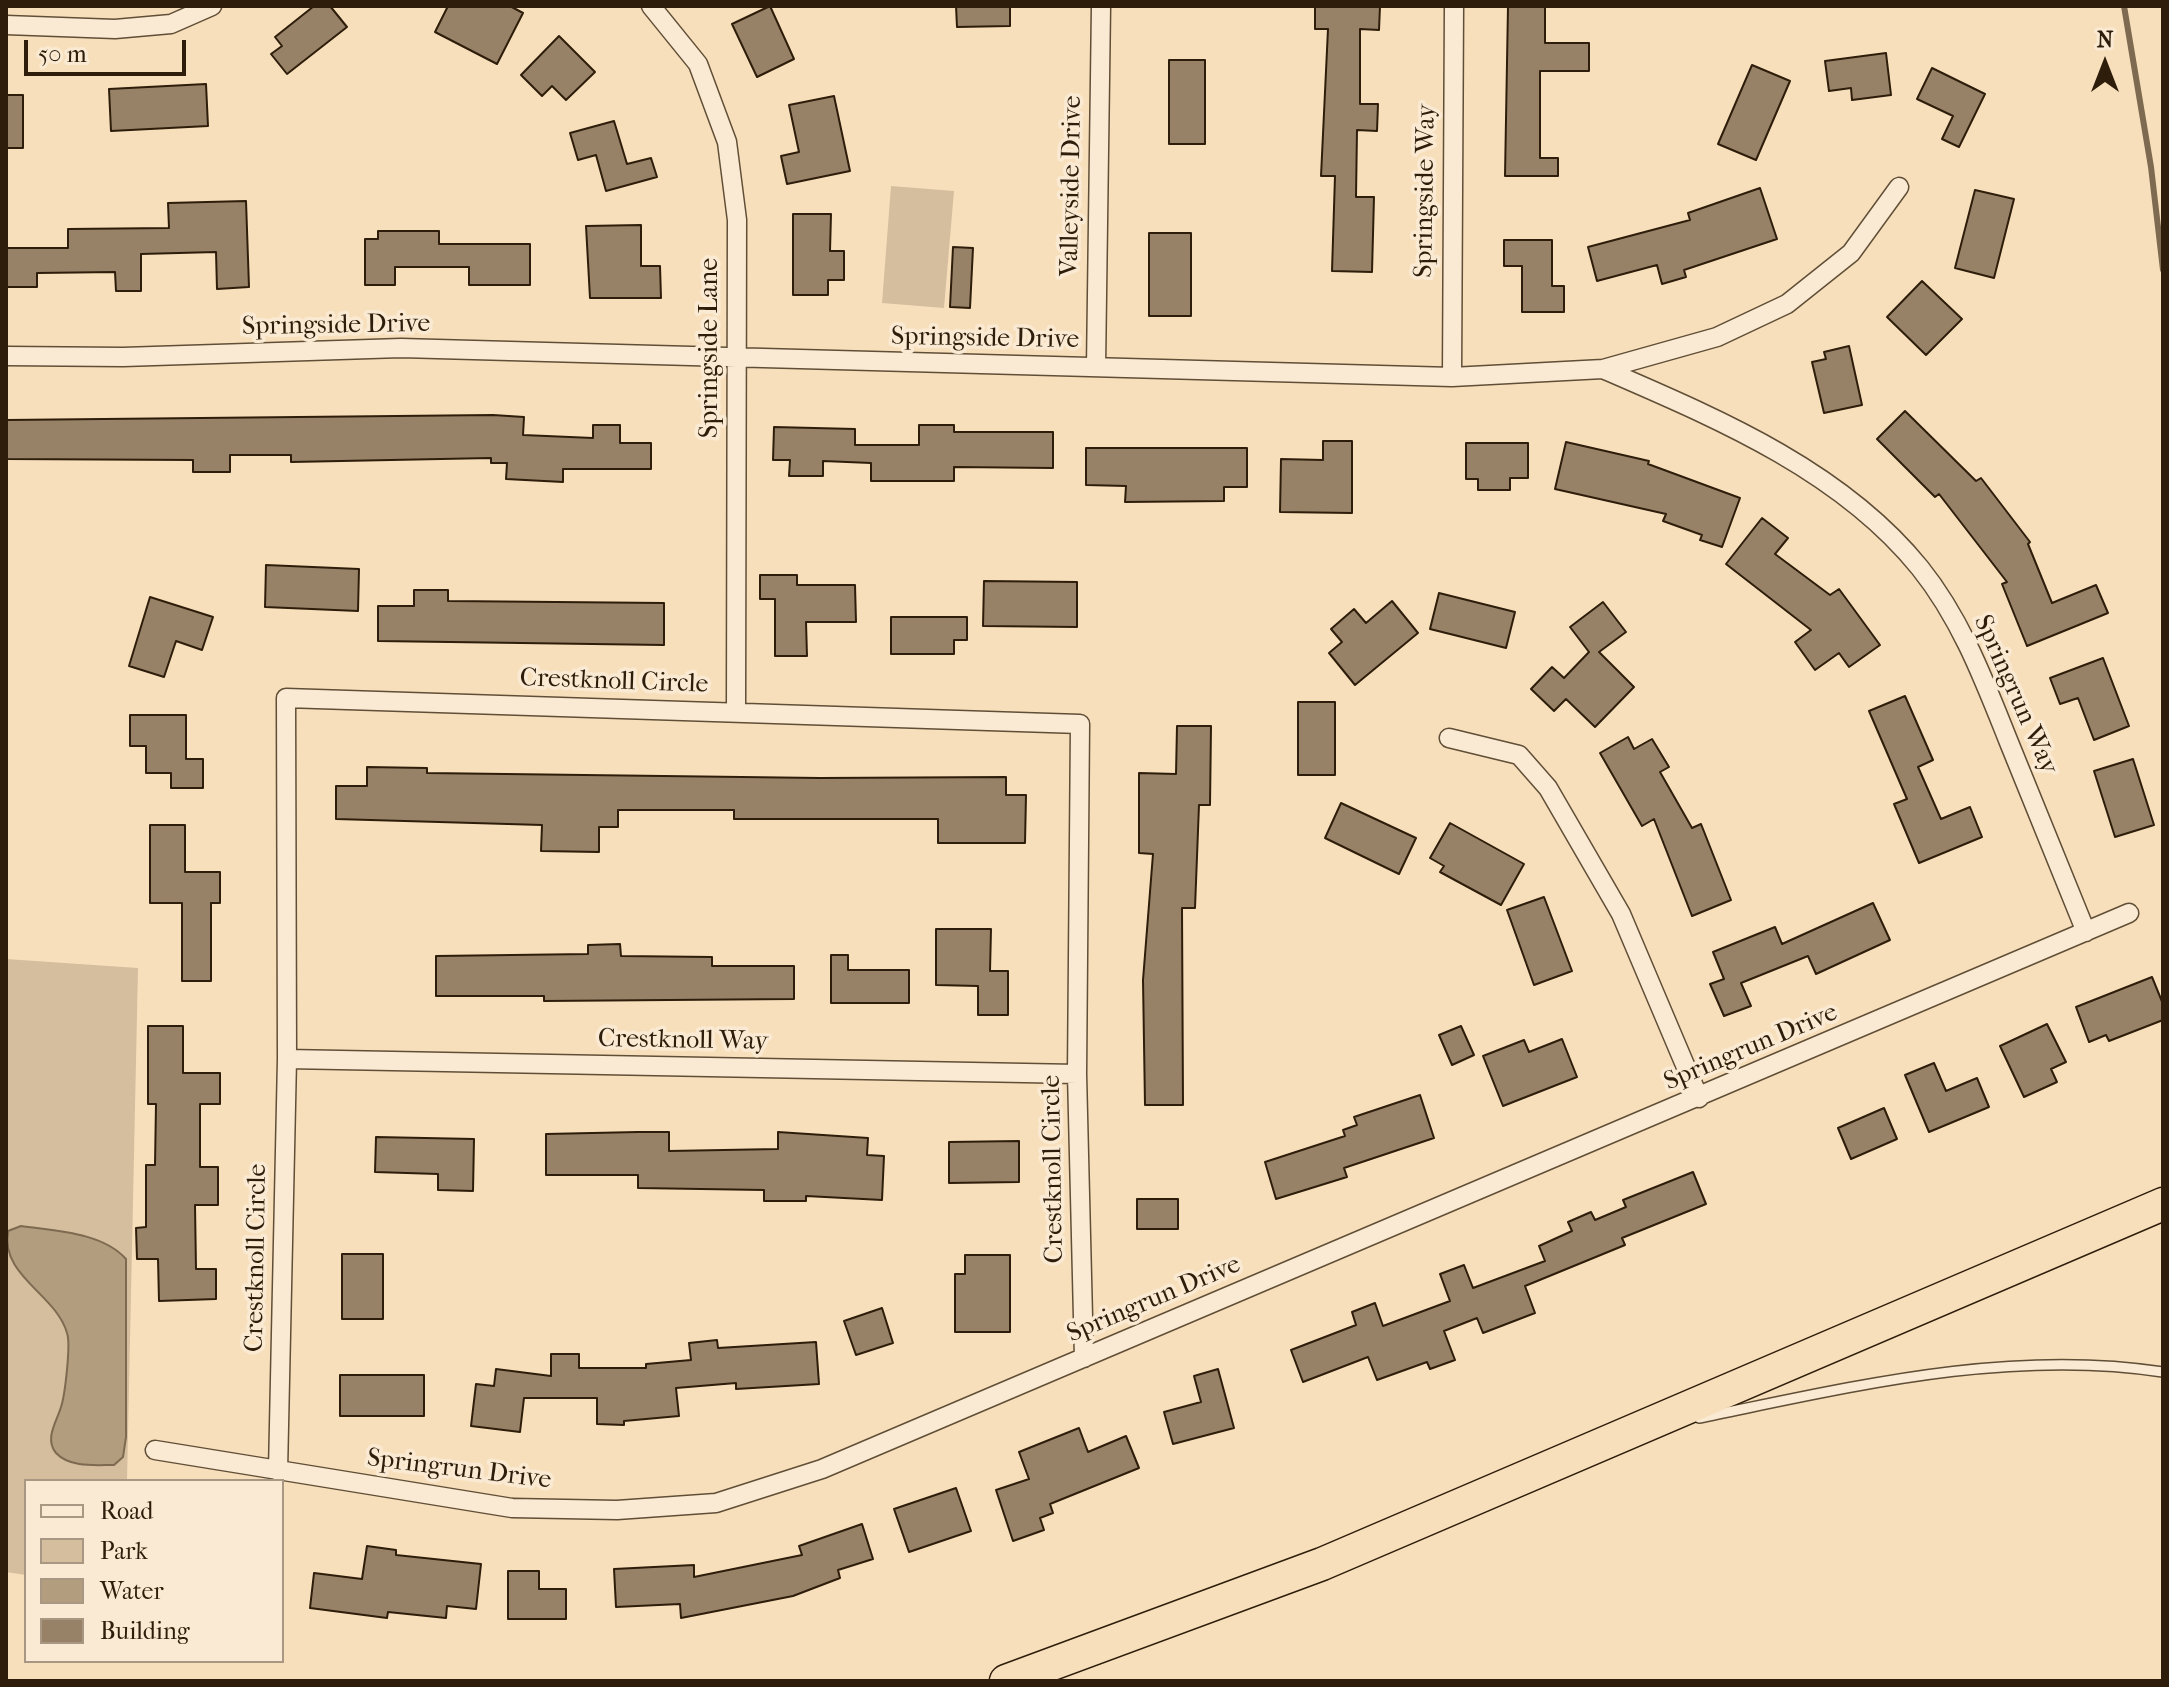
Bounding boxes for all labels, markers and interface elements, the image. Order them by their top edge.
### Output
scale bar [28,24,190,74]
north arrow [2065,24,2145,104]
text: N [2097,27,2113,53]
text: 50 m [38,40,87,68]
street label: Valleyside Drive [1055,95,1089,277]
street label: Springside Way [1409,104,1443,278]
street label: Springside Lane [695,258,727,438]
street label: Springside Drive [242,309,430,343]
street label: Springside Drive [891,322,1079,356]
street label: Springrun Way [1966,611,2064,779]
street label: Crestknoll Circle [519,663,709,701]
street label: Springrun Drive [1660,997,1842,1099]
street label: Crestknoll Way [597,1024,769,1058]
street label: Crestknoll Circle [1037,1074,1071,1264]
street label: Crestknoll Circle [240,1163,274,1353]
street label: Springrun Drive [1063,1249,1245,1351]
street label: Springrun Drive [365,1443,553,1497]
legend [24,1479,284,1663]
text: Road [100,1497,153,1525]
text: Park [100,1537,148,1565]
text: Water [100,1577,164,1605]
text: Building [100,1617,190,1645]

